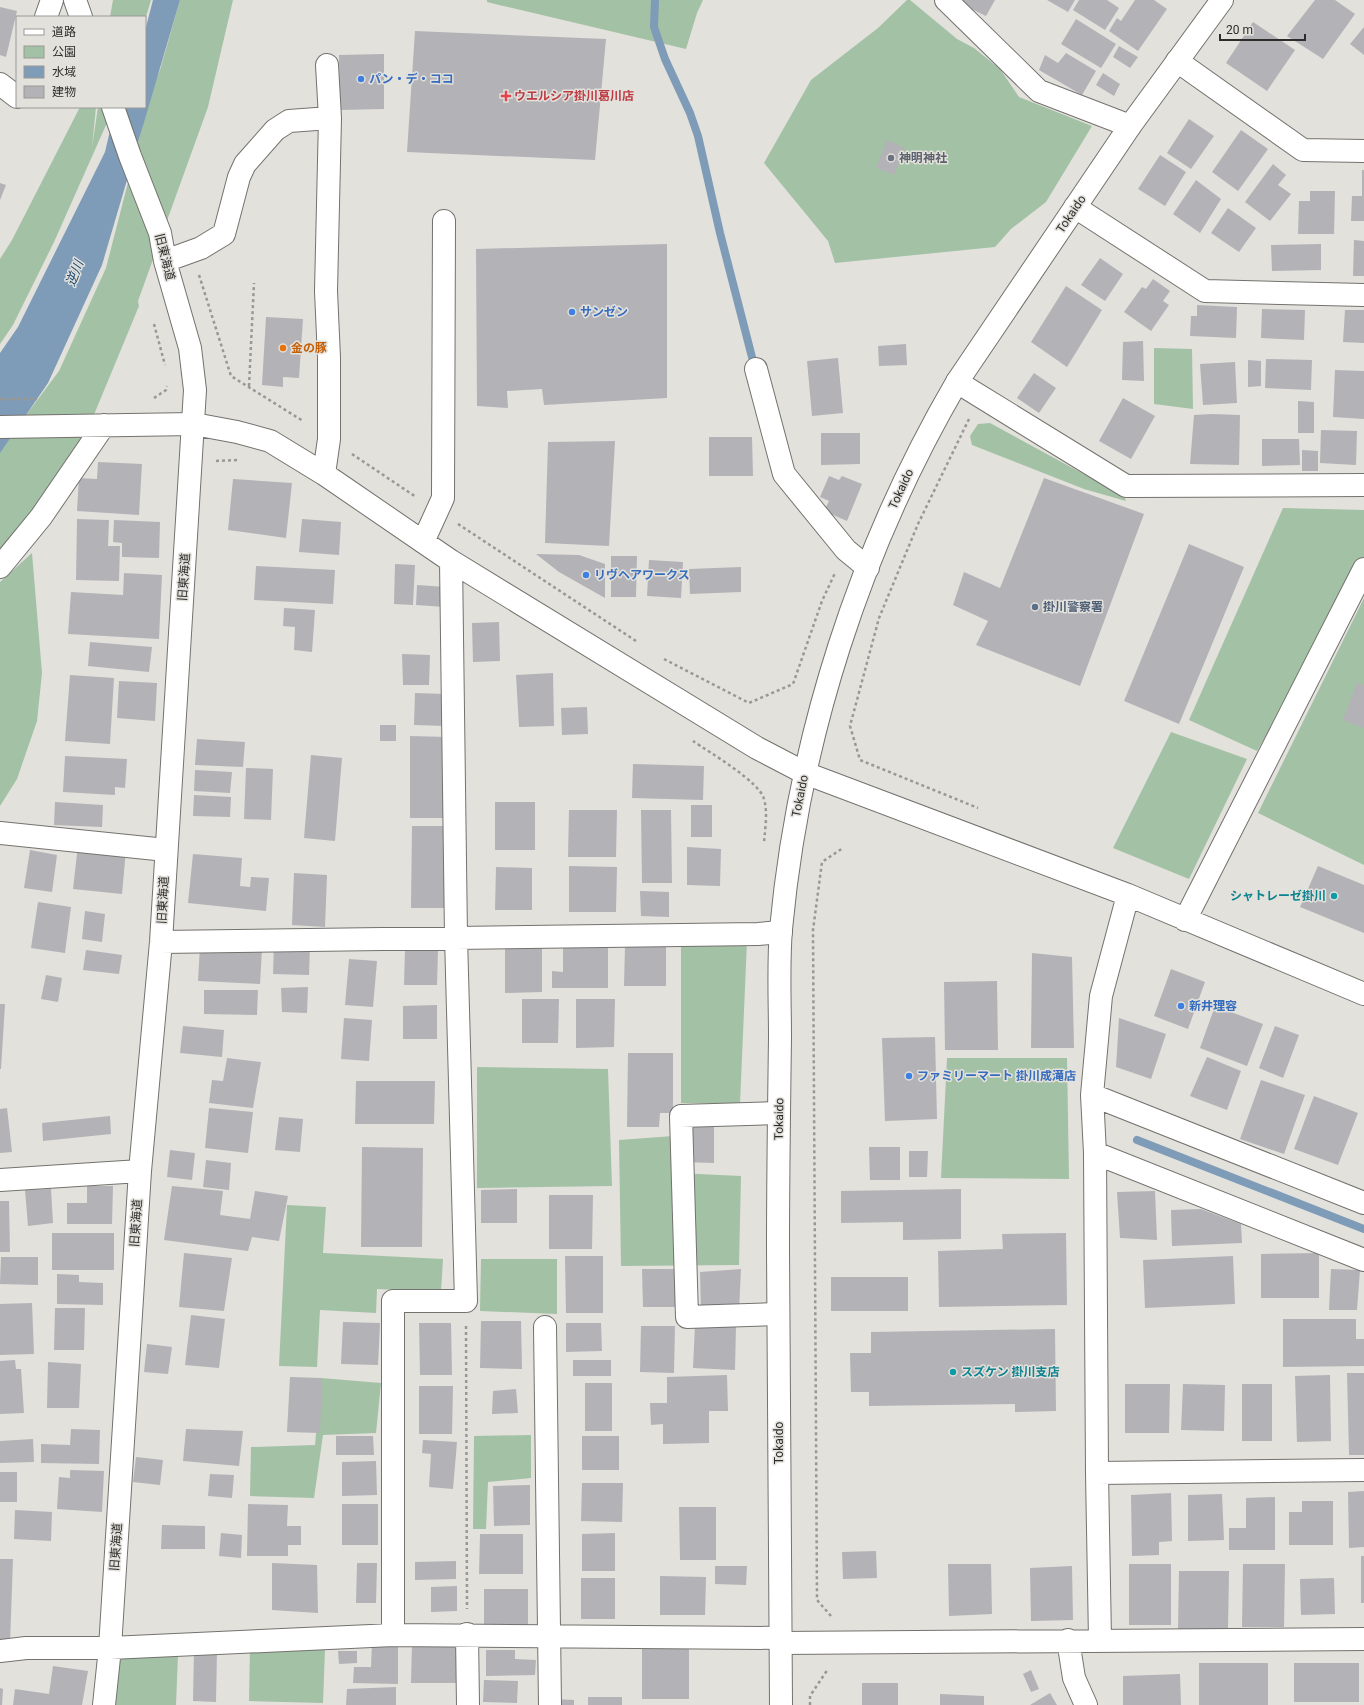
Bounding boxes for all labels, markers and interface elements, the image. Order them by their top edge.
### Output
legend [16,16,146,108]
scale bar [1220,16,1305,42]
text: 20 m [1226,23,1253,37]
text: 道路 [52,25,76,39]
text: 公園 [52,45,76,59]
text: 水域 [52,65,76,79]
place label: パン・デ・ココ [369,72,454,86]
marker: パン・デ・ココ [356,74,366,84]
text: 建物 [52,85,76,99]
place label: ウエルシア掛川葛川店 [514,89,634,103]
marker: ウエルシア掛川葛川店 [501,91,511,101]
place label: 神明神社 [899,151,947,165]
marker: 神明神社 [886,153,896,163]
street label: Tokaido [1053,192,1089,236]
street label: 旧東海道 [152,232,178,282]
water label: 逆川 [63,256,87,288]
place label: サンゼン [580,305,628,319]
marker: サンゼン [567,307,577,317]
place label: 金の豚 [291,341,327,355]
marker: 金の豚 [278,343,288,353]
street label: Tokaido [886,467,916,511]
street label: 旧東海道 [175,553,193,601]
place label: リヴヘアワークス [594,568,690,582]
marker: リヴヘアワークス [581,570,591,580]
place label: 掛川警察署 [1043,600,1103,614]
marker: 掛川警察署 [1030,602,1040,612]
street label: Tokaido [789,774,811,818]
street label: 旧東海道 [155,876,171,924]
place label: シャトレーゼ掛川 [1230,889,1326,903]
marker: シャトレーゼ掛川 [1329,891,1339,901]
place label: 新井理容 [1189,999,1237,1013]
marker: 新井理容 [1176,1001,1186,1011]
place label: ファミリーマート 掛川成滝店 [917,1069,1076,1083]
marker: ファミリーマート 掛川成滝店 [904,1071,914,1081]
street label: Tokaido [772,1097,786,1140]
street label: 旧東海道 [127,1199,145,1247]
place label: スズケン 掛川支店 [961,1365,1060,1379]
marker: スズケン 掛川支店 [948,1367,958,1377]
street label: Tokaido [772,1422,786,1464]
street label: 旧東海道 [107,1523,125,1571]

